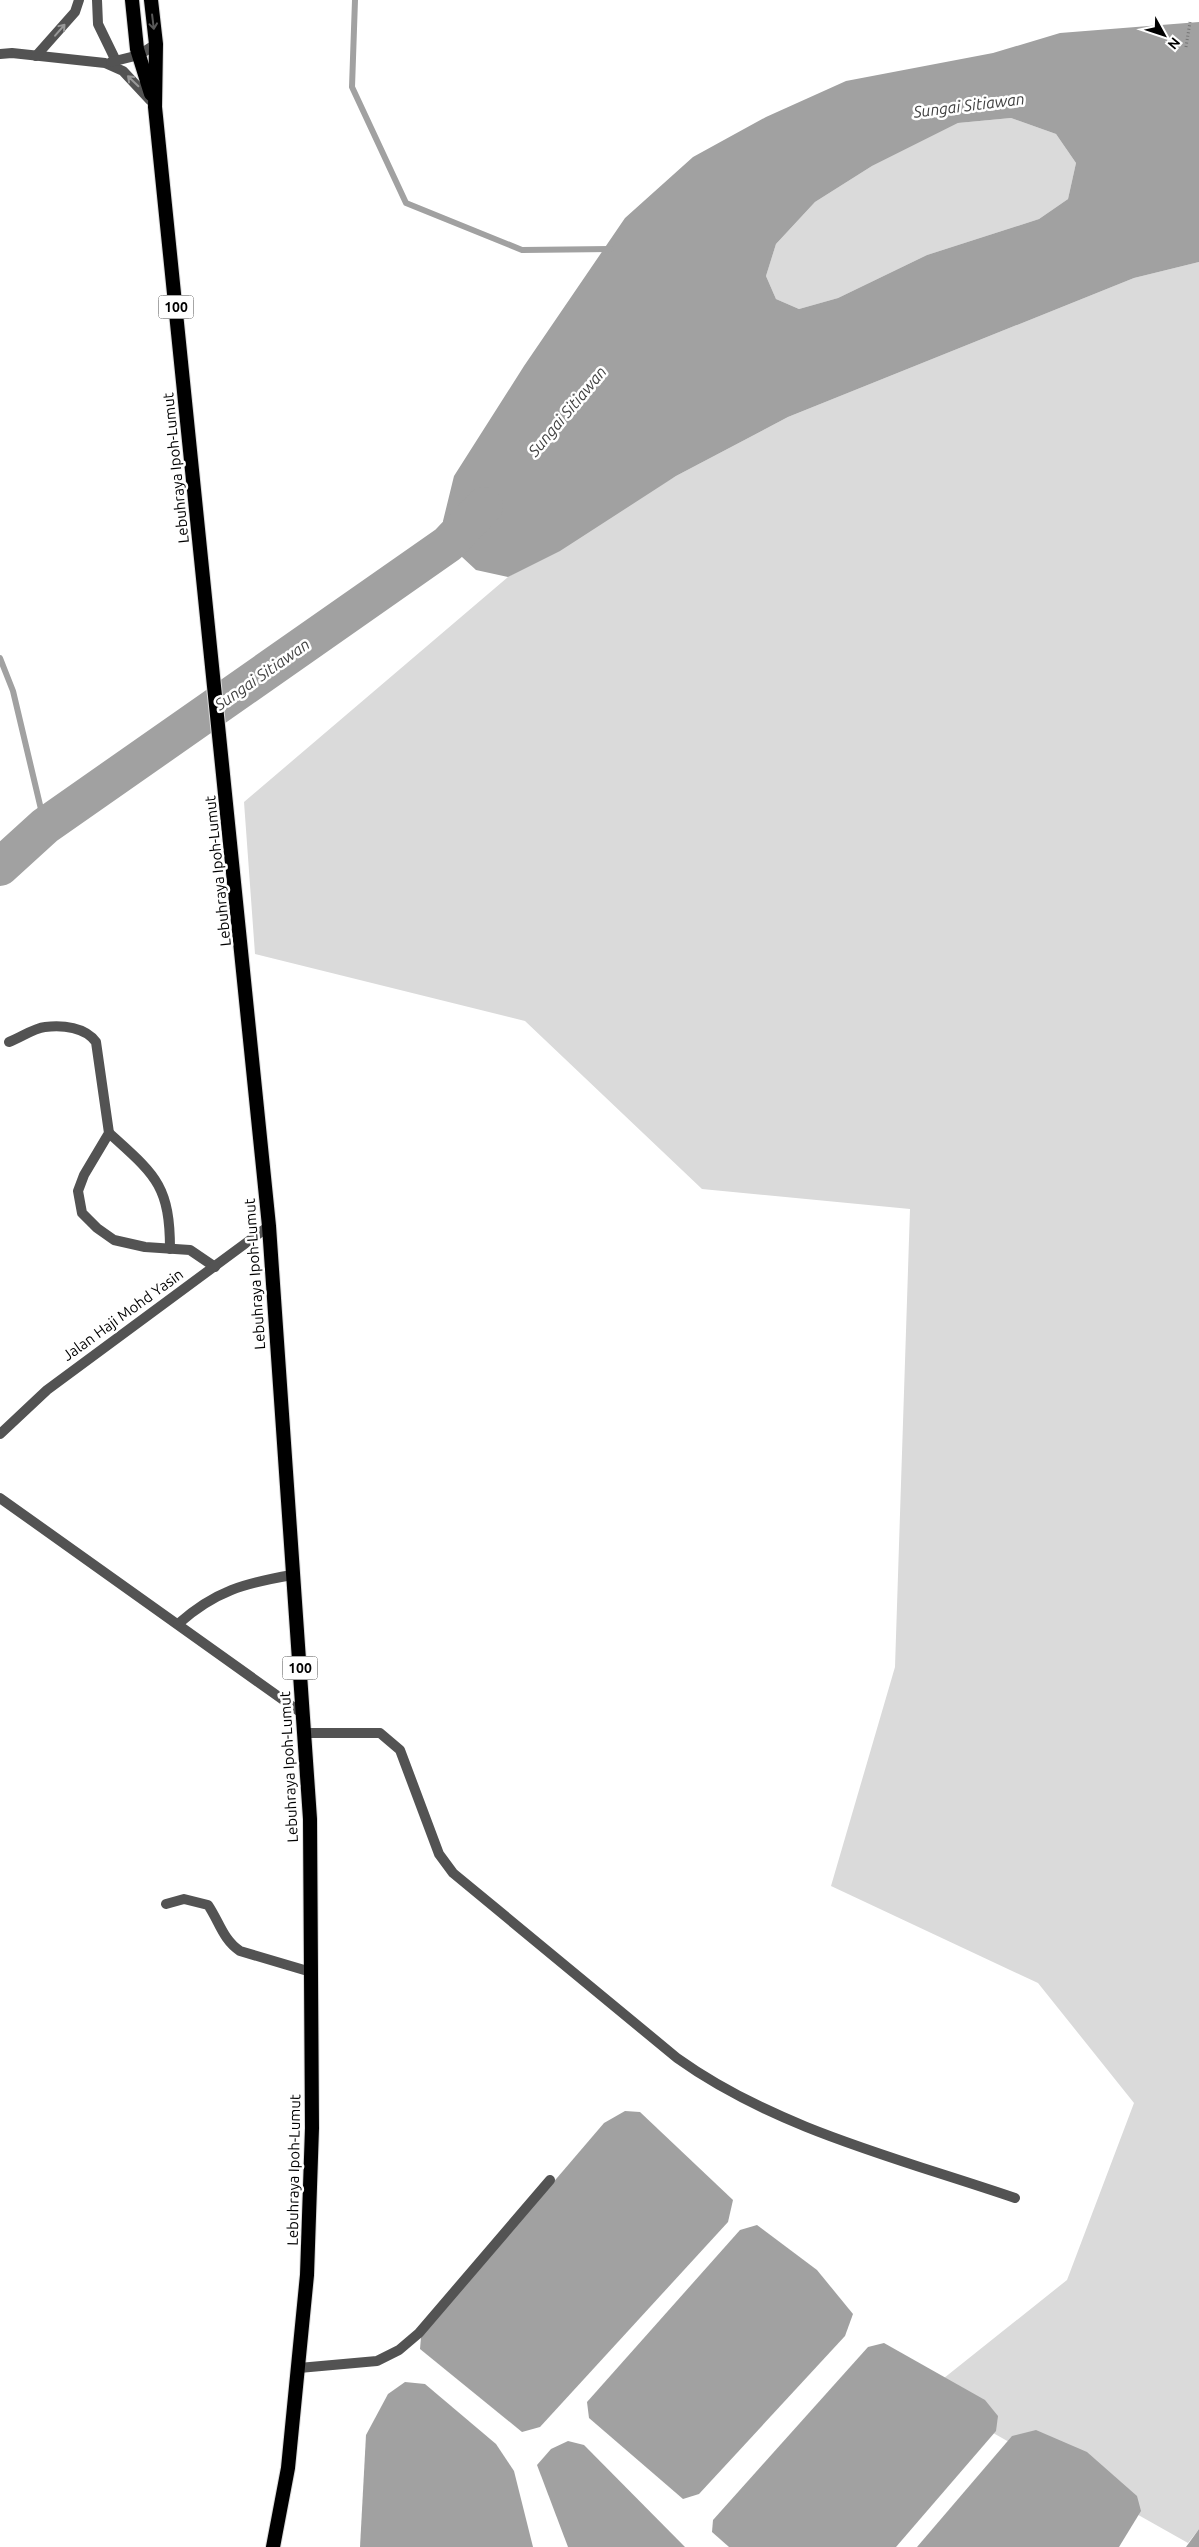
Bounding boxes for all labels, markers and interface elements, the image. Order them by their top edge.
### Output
north arrow [1139,10,1189,60]
one-way arrow [148,14,158,30]
one-way arrow [54,23,66,36]
text: N [1164,34,1183,53]
one-way arrow [127,75,140,87]
water label: Sungai Sitiawan [911,89,1026,121]
road number: 100 [158,296,194,318]
water label: Sungai Sitiawan [524,362,610,460]
street label: Lebuhraya Ipoh-Lumut [159,392,192,544]
water label: Sungai Sitiawan [210,635,313,714]
street label: Lebuhraya Ipoh-Lumut [201,795,234,947]
street label: Lebuhraya Ipoh-Lumut [241,1198,268,1350]
street label: Jalan Haji Mohd Yasin [59,1265,186,1364]
road number: 100 [282,1656,318,1680]
street label: Lebuhraya Ipoh-Lumut [276,1691,301,1843]
street label: Lebuhraya Ipoh-Lumut [284,2094,303,2246]

